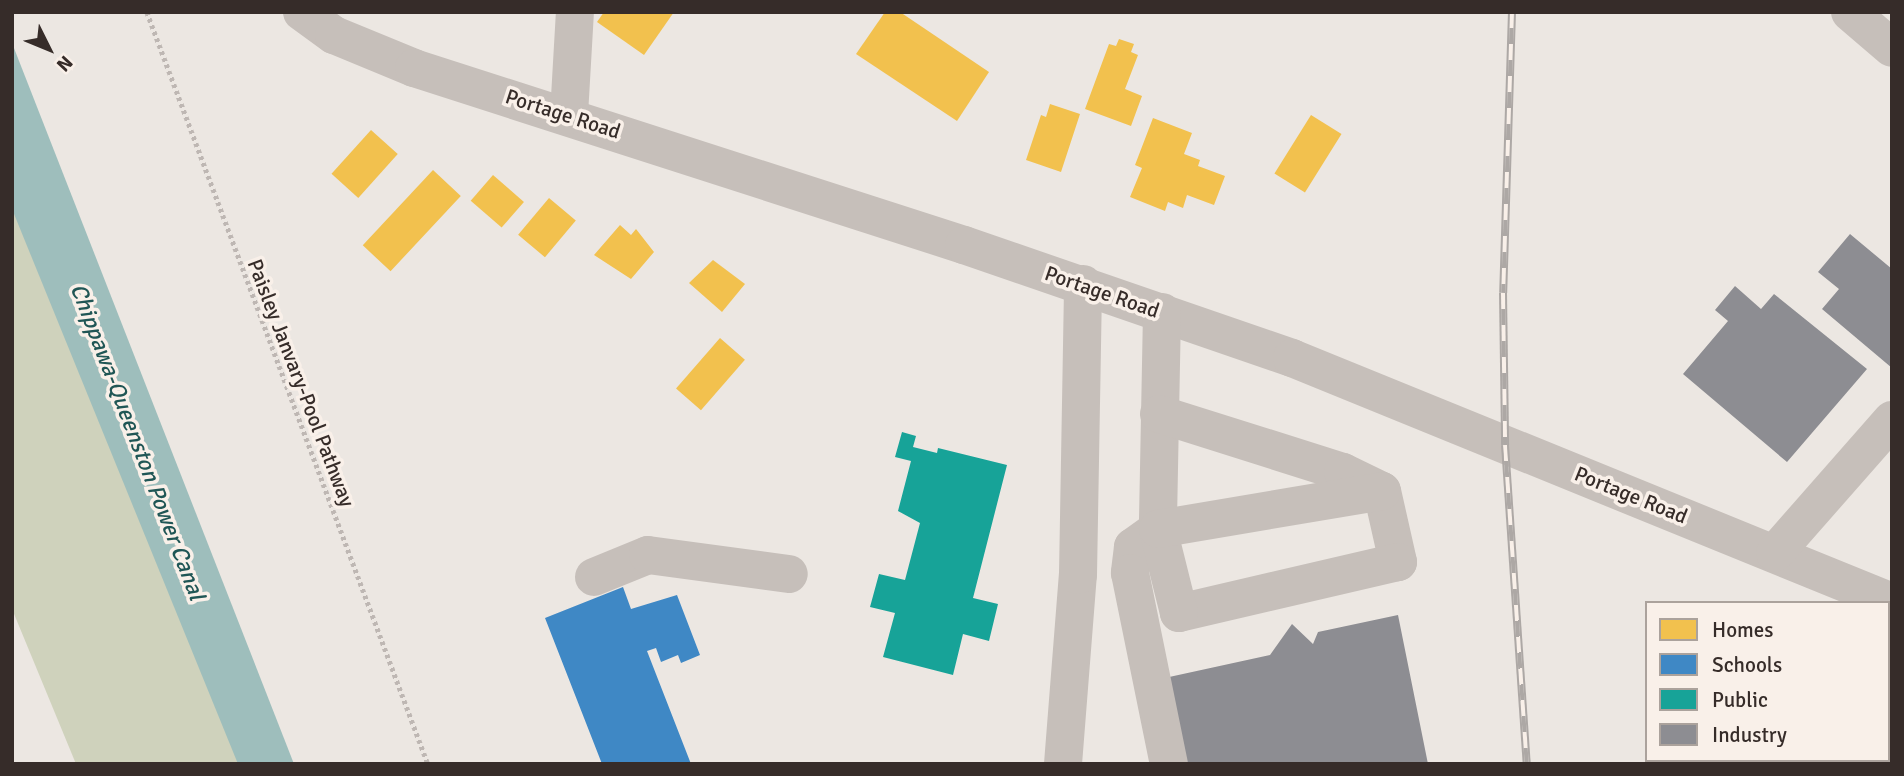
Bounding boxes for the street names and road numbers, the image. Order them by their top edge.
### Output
street label: Portage Road [502,84,624,144]
street label: Paisley Janvary-Pool Pathway [242,256,360,510]
street label: Portage Road [1041,261,1163,323]
street label: Portage Road [1571,461,1691,529]

